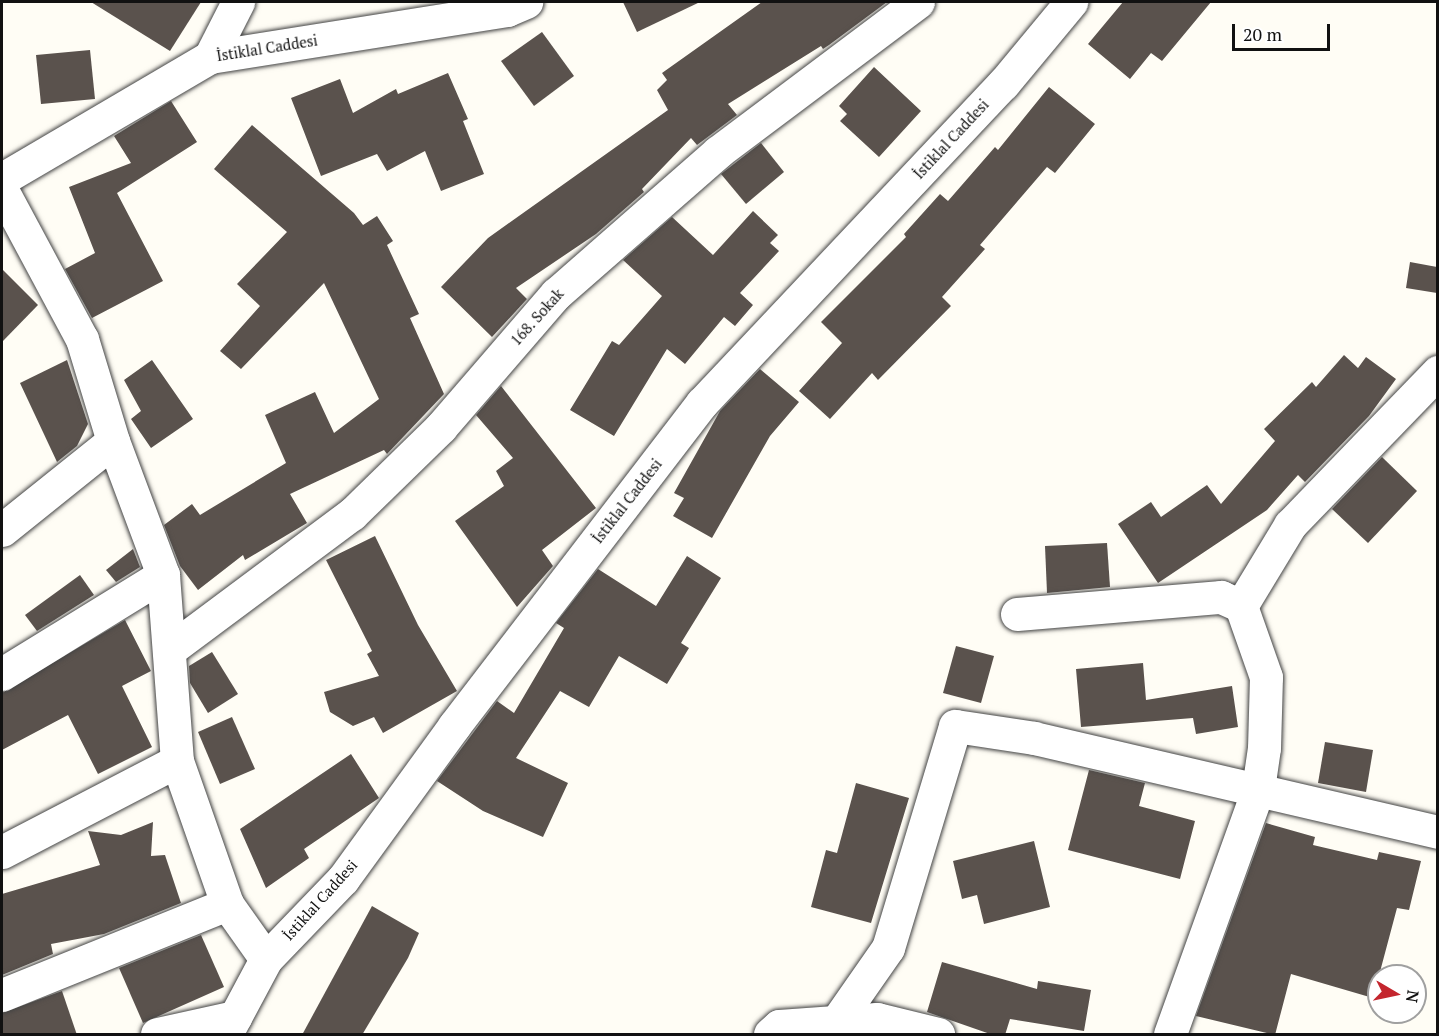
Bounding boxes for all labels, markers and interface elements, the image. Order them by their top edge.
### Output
scale bar [1235,12,1332,50]
text: 20 m [1243,22,1282,46]
street label: İstiklal Caddesi [215,31,319,65]
street label: İstiklal Caddesi [910,95,992,183]
street label: 168. Sokak [506,285,568,349]
street label: İstiklal Caddesi [588,455,666,547]
street label: İstiklal Caddesi [279,856,361,944]
north arrow [1367,964,1427,1024]
text: N [1401,989,1425,1004]

